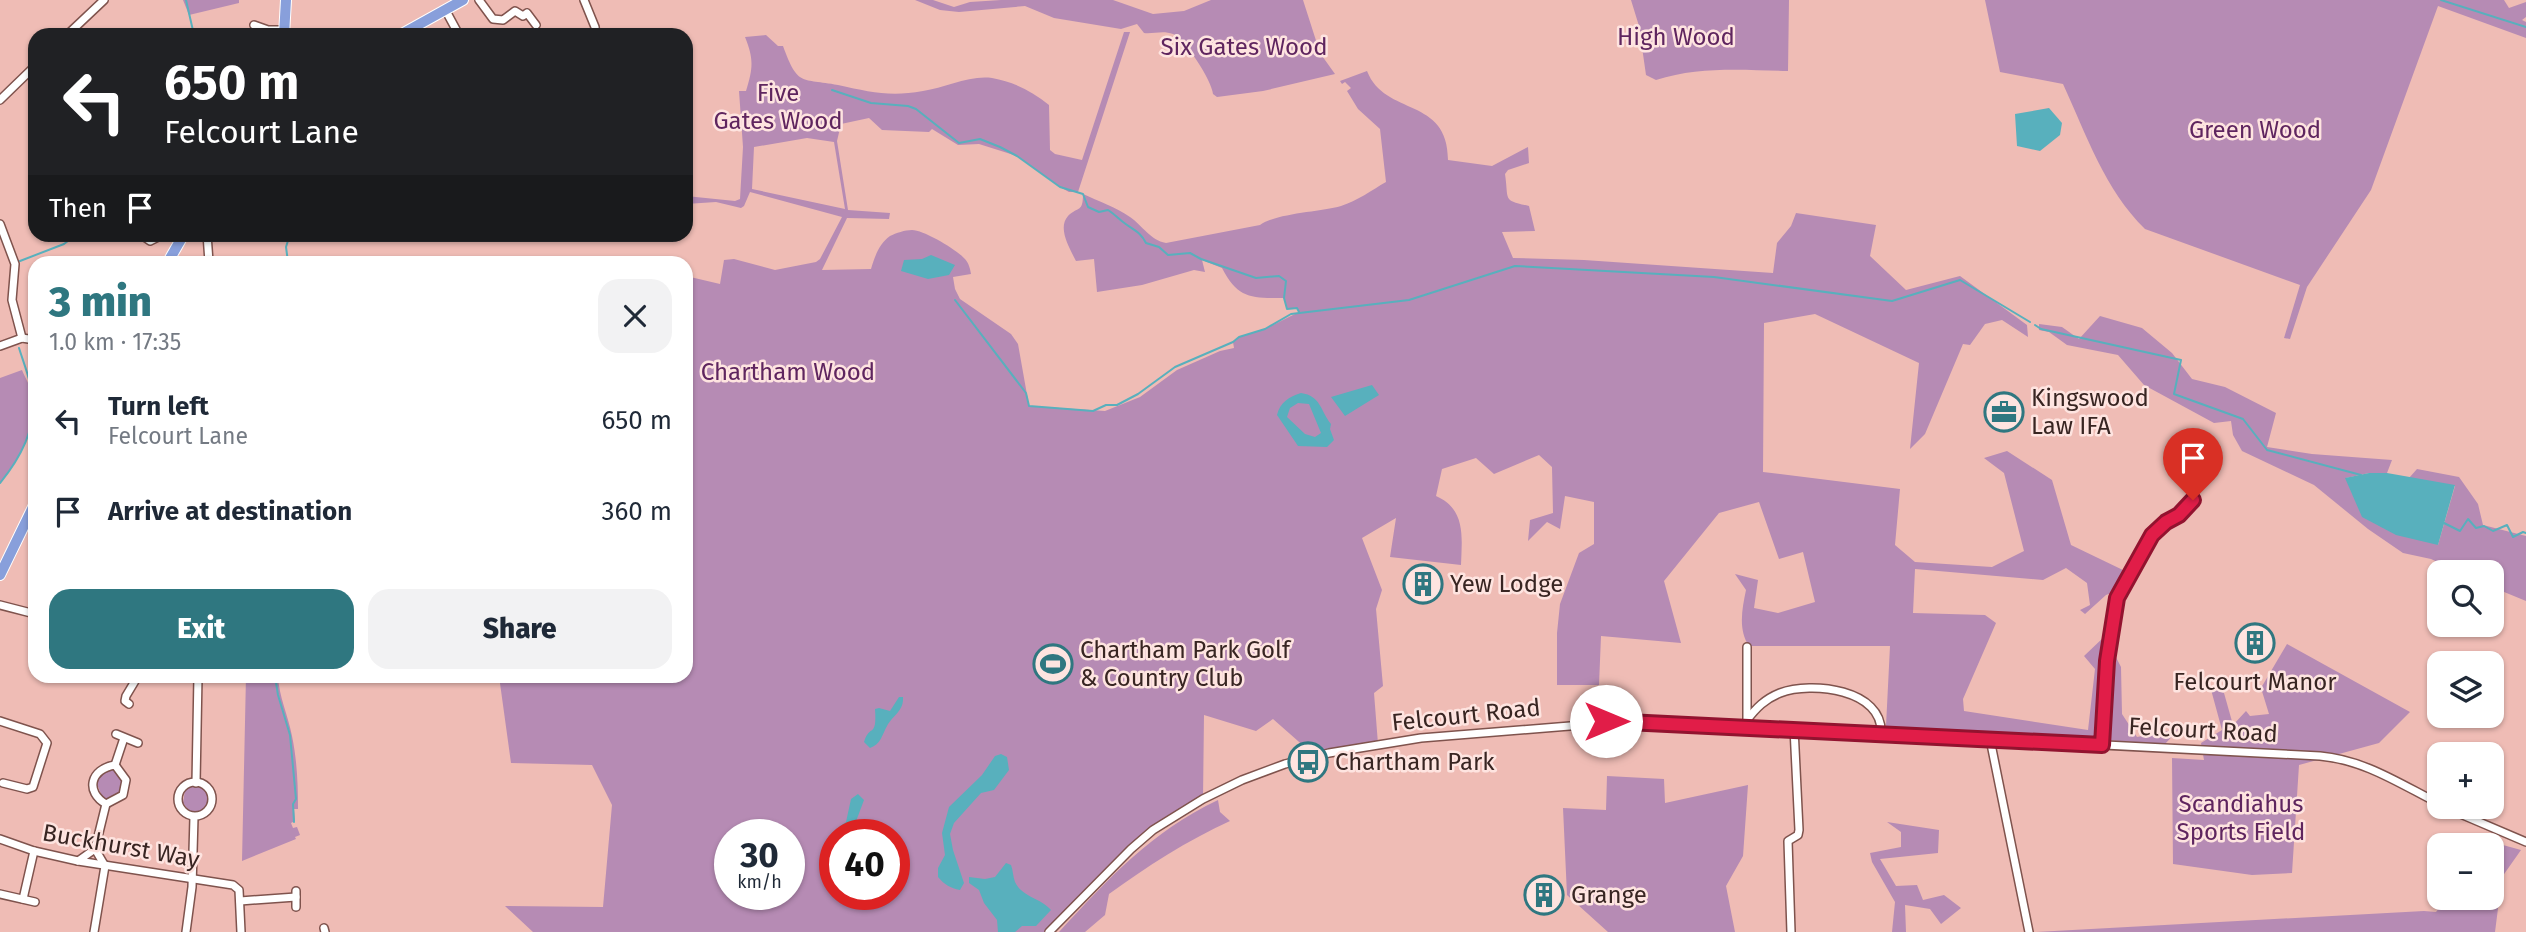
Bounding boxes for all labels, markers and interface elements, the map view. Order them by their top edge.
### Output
park label: High Wood [1617,23,1735,51]
park label: Six Gates Wood [1161,33,1327,61]
text: 650 m [164,53,299,112]
icon: left [49,56,140,147]
park label: Five Gates Wood [713,79,843,135]
text: Felcourt Lane [164,113,359,151]
park label: Green Wood [2189,116,2321,144]
icon: arrive [121,189,159,227]
text: Then [49,193,107,224]
text: 3 min [49,277,152,327]
button: close [598,279,672,353]
text: 1.0 km · 17:35 [49,328,181,356]
park label: Chartham Wood [701,358,875,386]
place label: Kingswood Law IFA [2031,384,2149,440]
text: Turn left [108,391,209,422]
office icon: Kingswood Law IFA [1983,391,2025,433]
icon: left [49,402,87,440]
text: 650 m [602,405,672,436]
text: Felcourt Lane [108,422,248,450]
pin [2163,428,2223,500]
icon: arrive [2174,439,2212,477]
icon: arrive [49,493,87,531]
text: Arrive at destination [108,496,352,527]
text: 360 m [601,496,672,527]
map controls [2427,560,2504,910]
button: search [2427,560,2504,637]
building icon: Yew Lodge [1402,563,1444,605]
place label: Yew Lodge [1450,570,1563,598]
button: Exit [49,589,354,669]
button: Share [368,589,672,669]
building icon: Felcourt Manor [2234,622,2276,664]
place label: Chartham Park Golf & Country Club [1080,636,1292,692]
sports icon: Chartham Park Golf & Country Club [1032,643,1074,685]
button: layers [2427,651,2504,728]
place label: Felcourt Manor [2173,668,2337,696]
position arrow [1569,684,1643,758]
street label: Felcourt Road [1390,693,1542,737]
street label: Felcourt Road [2128,712,2278,748]
bus stop icon: Chartham Park [1287,741,1329,783]
button: + [2427,742,2504,819]
place label: Chartham Park [1335,748,1495,776]
park label: Scandiahus Sports Field [2177,790,2305,846]
street label: Buckhurst Way [40,818,202,874]
speed limit sign: 40 [819,819,910,910]
button: − [2427,833,2504,910]
text: 30 [740,834,779,876]
text: km/h [737,871,782,893]
building icon: Grange [1523,874,1565,916]
place label: Grange [1571,881,1647,909]

